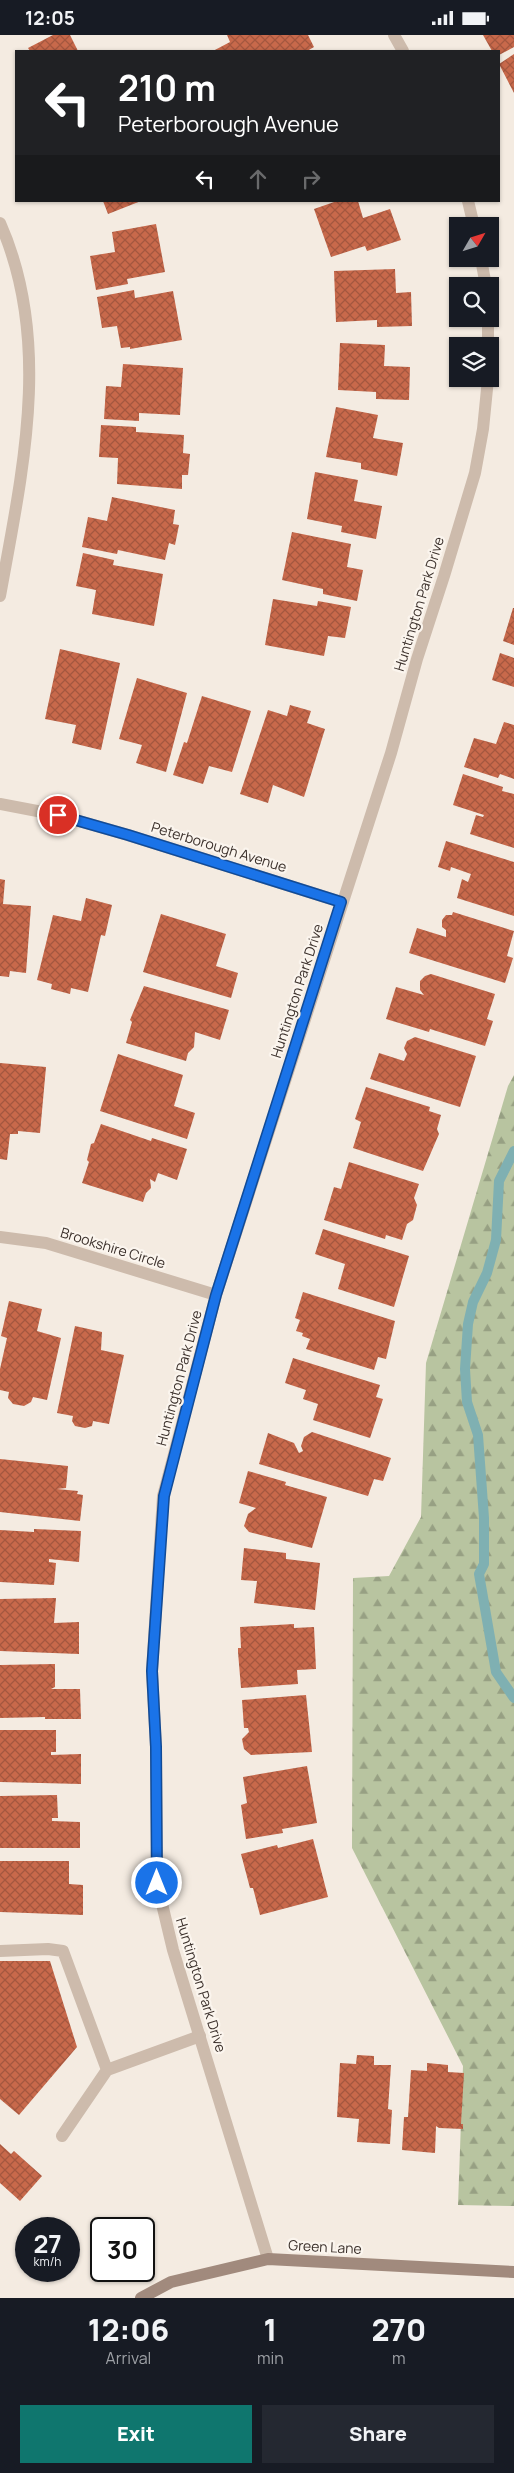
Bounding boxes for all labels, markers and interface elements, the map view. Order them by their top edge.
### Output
text: 12:05 [25,5,75,31]
text: 210 m [118,64,216,112]
icon: left [35,70,100,135]
text: Peterborough Avenue [118,109,339,139]
icon: left [191,165,219,193]
icon: ahead [244,165,272,193]
icon: right [297,165,325,193]
north arrow [449,217,499,267]
map controls [449,217,499,387]
button: search [449,277,499,327]
button: layers [449,337,499,387]
street label: Huntington Park Drive [389,534,448,674]
pin [37,794,79,836]
icon: arrive [44,801,72,829]
street label: Peterborough Avenue [149,817,289,876]
street label: Huntington Park Drive [266,921,327,1060]
street label: Brookshire Circle [58,1223,168,1273]
street label: Huntington Park Drive [151,1308,206,1448]
position arrow [130,1856,182,1908]
street label: Huntington Park Drive [172,1915,231,2055]
speed limit sign: 30 [90,2217,155,2282]
text: 27 [33,2226,62,2261]
street label: Green Lane [288,2235,362,2258]
text: km/h [34,2253,61,2270]
text: 12:06 [88,2309,169,2350]
text: 1 [264,2309,277,2350]
text: 270 [372,2309,426,2350]
text: Arrival [106,2347,151,2369]
text: min [257,2347,284,2369]
text: m [392,2347,406,2369]
button: Exit [20,2405,252,2463]
button: Share [262,2405,494,2463]

